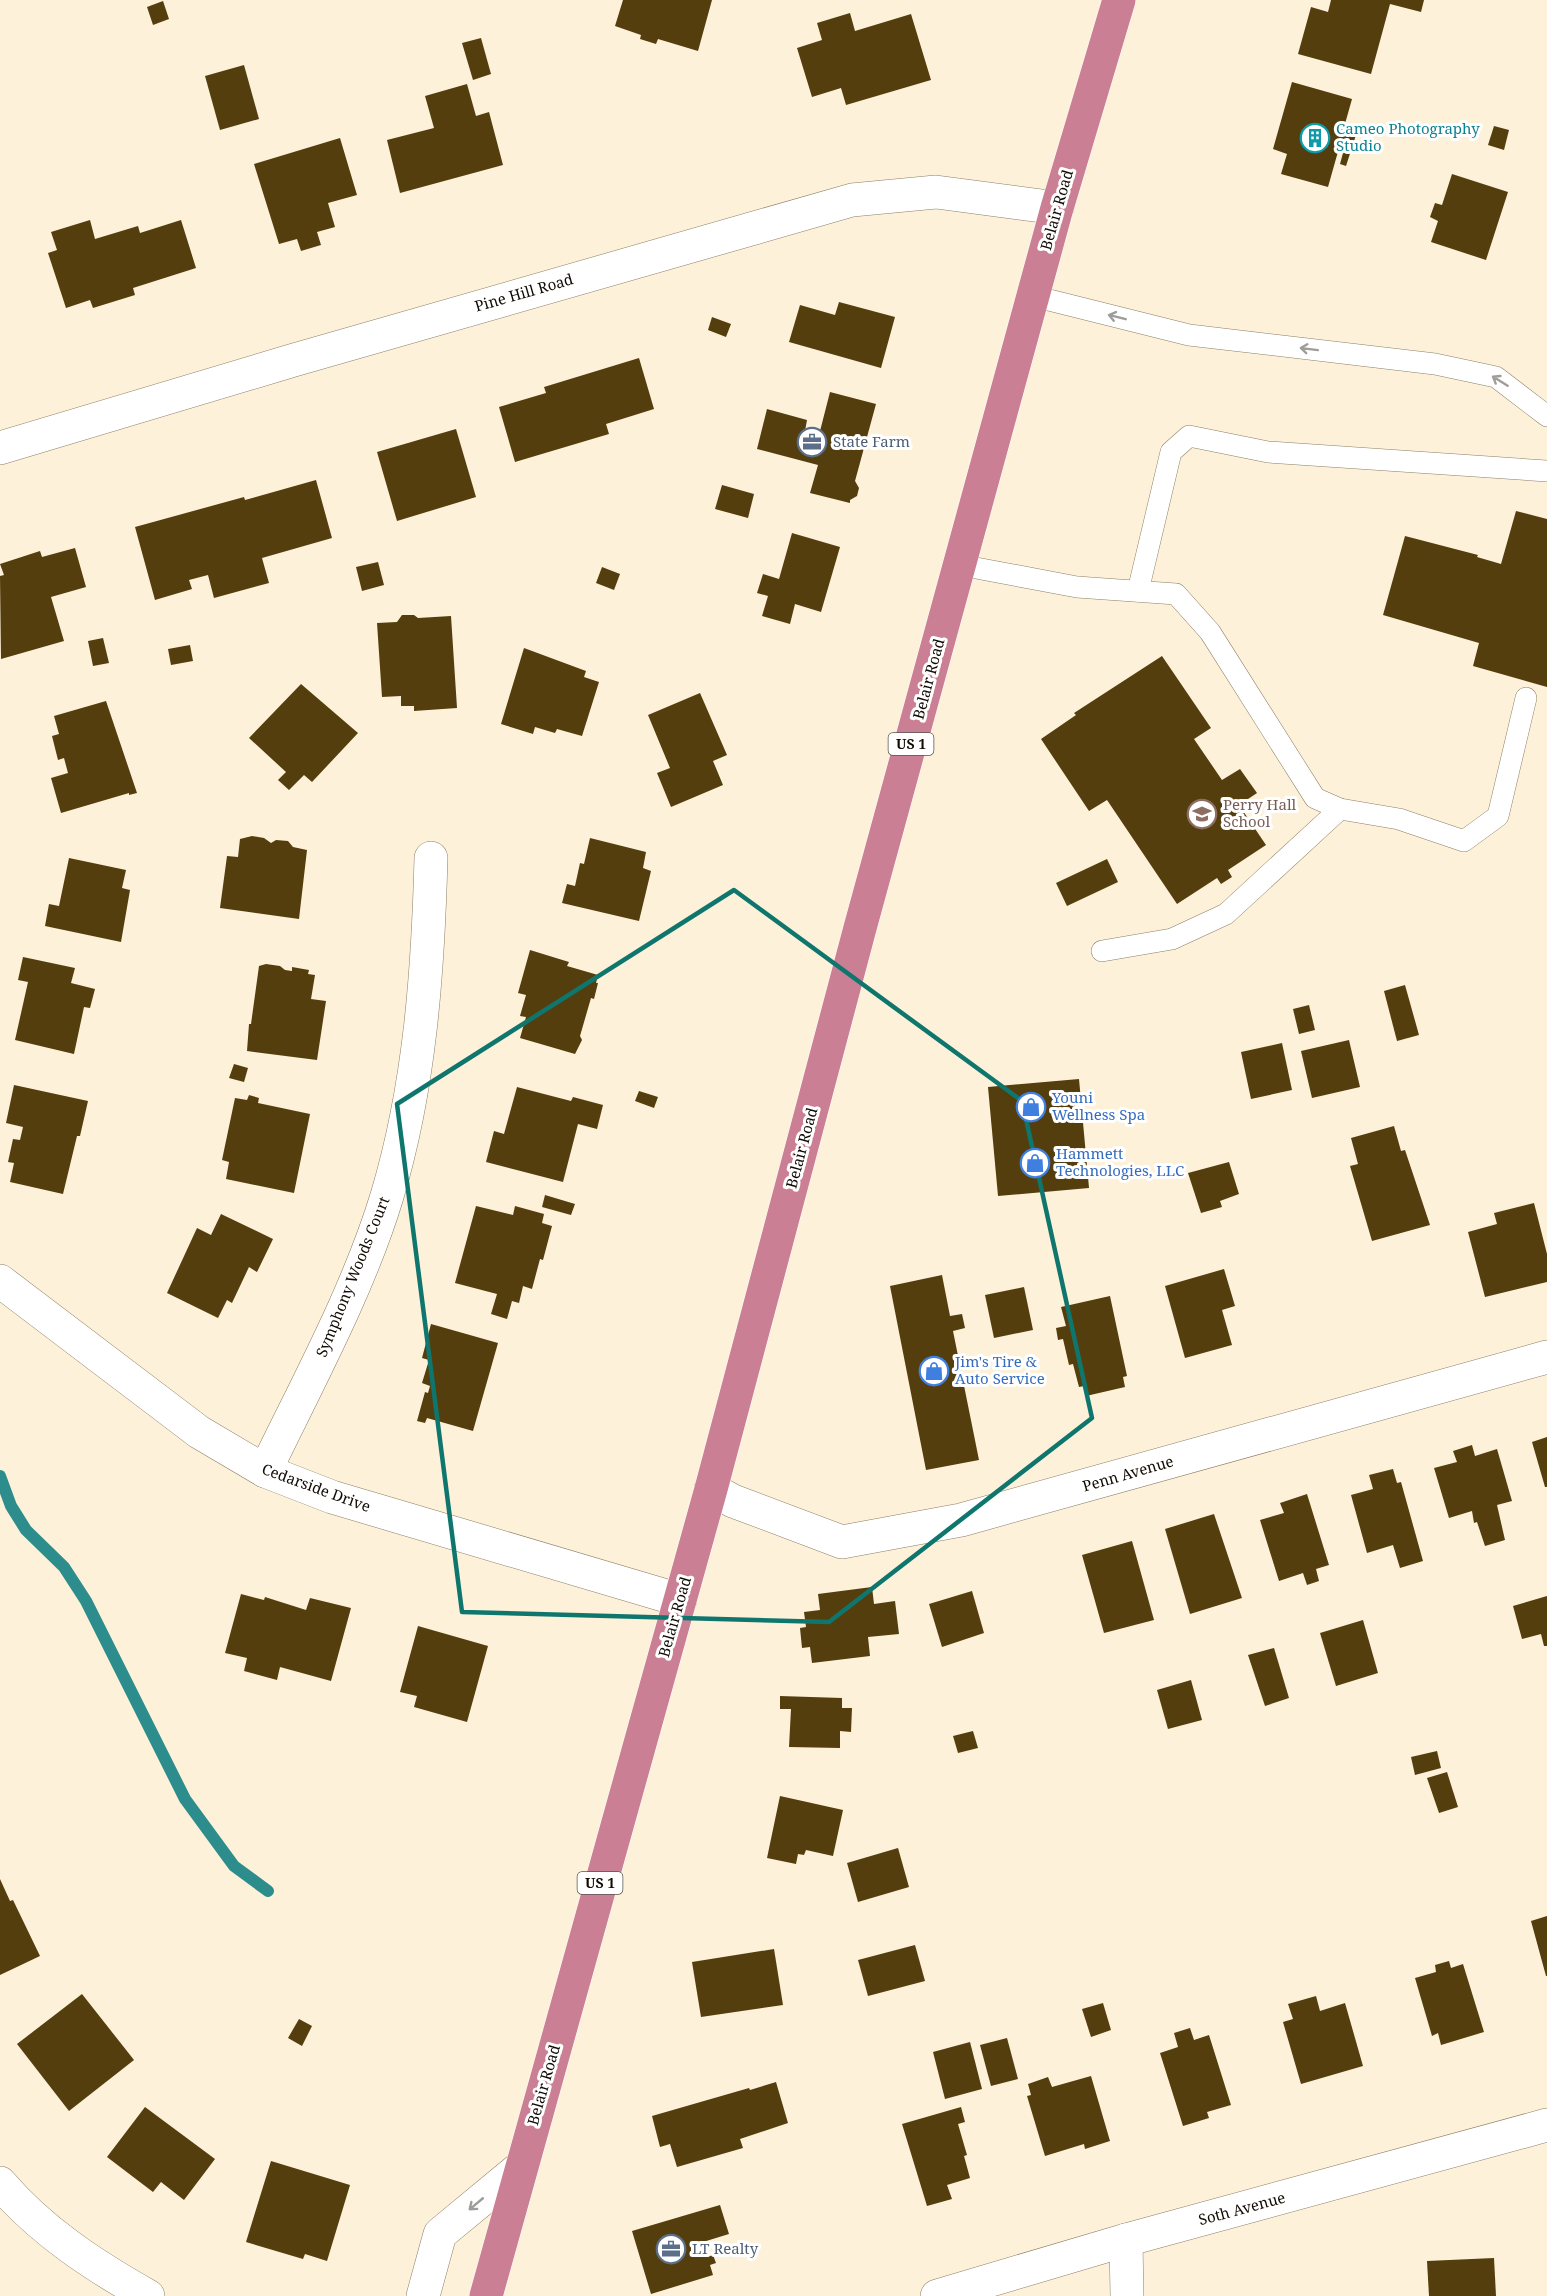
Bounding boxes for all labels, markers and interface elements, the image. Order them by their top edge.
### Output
place label: Cameo Photography Studio [1336,118,1480,155]
building icon: Cameo Photography Studio [1299,122,1331,154]
street label: Belair Road [1035,167,1077,252]
street label: Pine Hill Road [472,268,575,316]
one-way arrow [1108,310,1127,322]
one-way arrow [1300,343,1320,354]
one-way arrow [1492,375,1509,388]
office icon: State Farm [796,426,828,458]
place label: State Farm [833,431,910,451]
street label: Belair Road [908,636,948,721]
road number: US 1 [888,733,934,755]
place label: Perry Hall School [1223,794,1297,831]
school or university icon: Perry Hall School [1186,798,1218,830]
place label: Youni Wellness Spa [1051,1087,1145,1124]
shop icon: Youni Wellness Spa [1015,1091,1047,1123]
street label: Belair Road [781,1105,821,1190]
place label: Hammett Technologies, LLC [1056,1143,1184,1180]
shop icon: Hammett Technologies, LLC [1019,1147,1051,1179]
street label: Symphony Woods Court [311,1193,393,1360]
place label: Jim's Tire & Auto Service [954,1351,1045,1388]
shop icon: Jim's Tire & Auto Service [918,1355,950,1387]
street label: Penn Avenue [1080,1450,1176,1496]
street label: Cedarside Drive [259,1458,373,1516]
street label: Belair Road [653,1574,695,1659]
road number: US 1 [578,1872,622,1894]
street label: Belair Road [522,2042,564,2127]
street label: Soth Avenue [1196,2187,1287,2229]
one-way arrow [469,2197,484,2211]
office icon: LT Realty [655,2233,687,2265]
place label: LT Realty [692,2238,759,2258]

